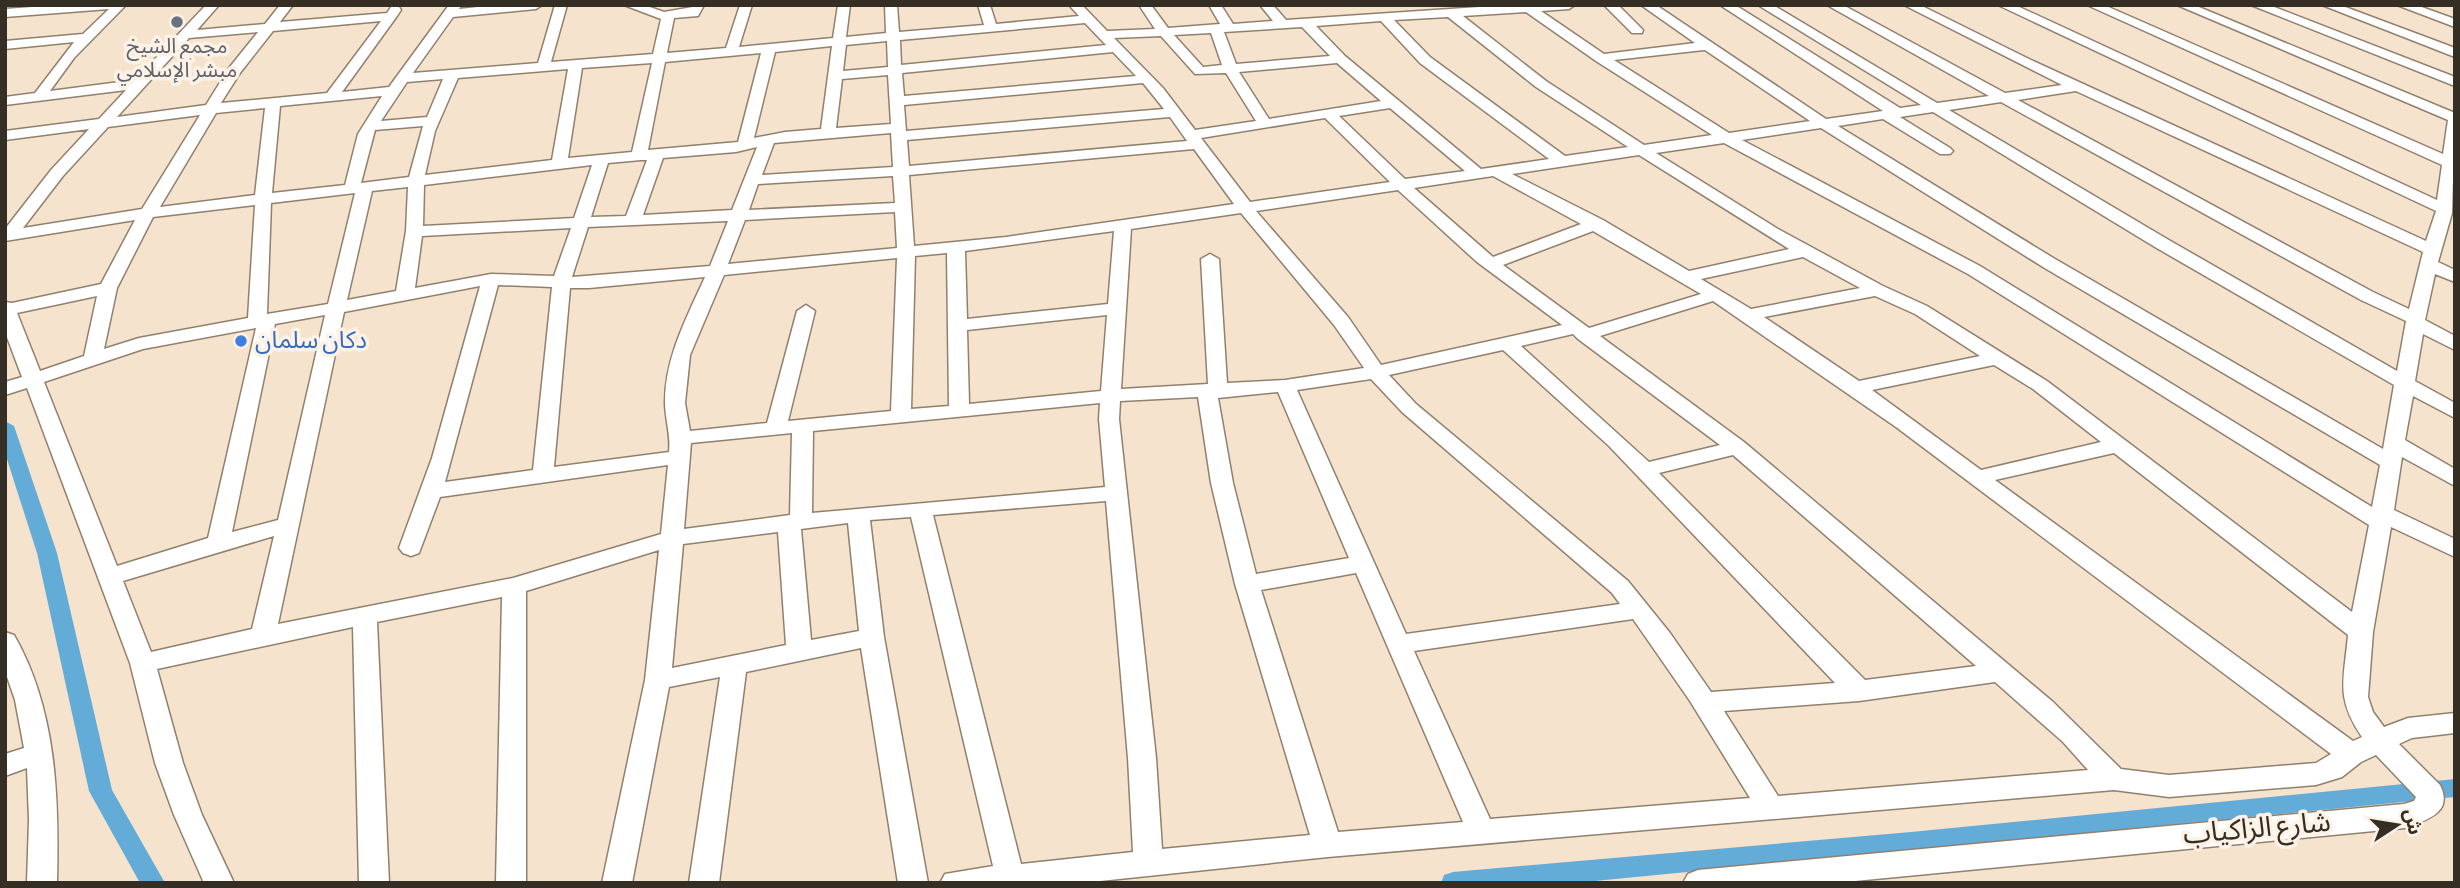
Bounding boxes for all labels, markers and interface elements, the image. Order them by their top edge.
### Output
marker: مجمع الشيخ مبشر الإسلامي [169,14,185,30]
place label: مجمع الشيخ مبشر الإسلامي [117,36,237,85]
place label: دكان سلمان [255,329,367,354]
marker: دكان سلمان [233,333,249,349]
north arrow [2362,790,2432,860]
text: ش [2400,807,2424,836]
street label: شارع الزاكياب [2182,809,2332,854]

